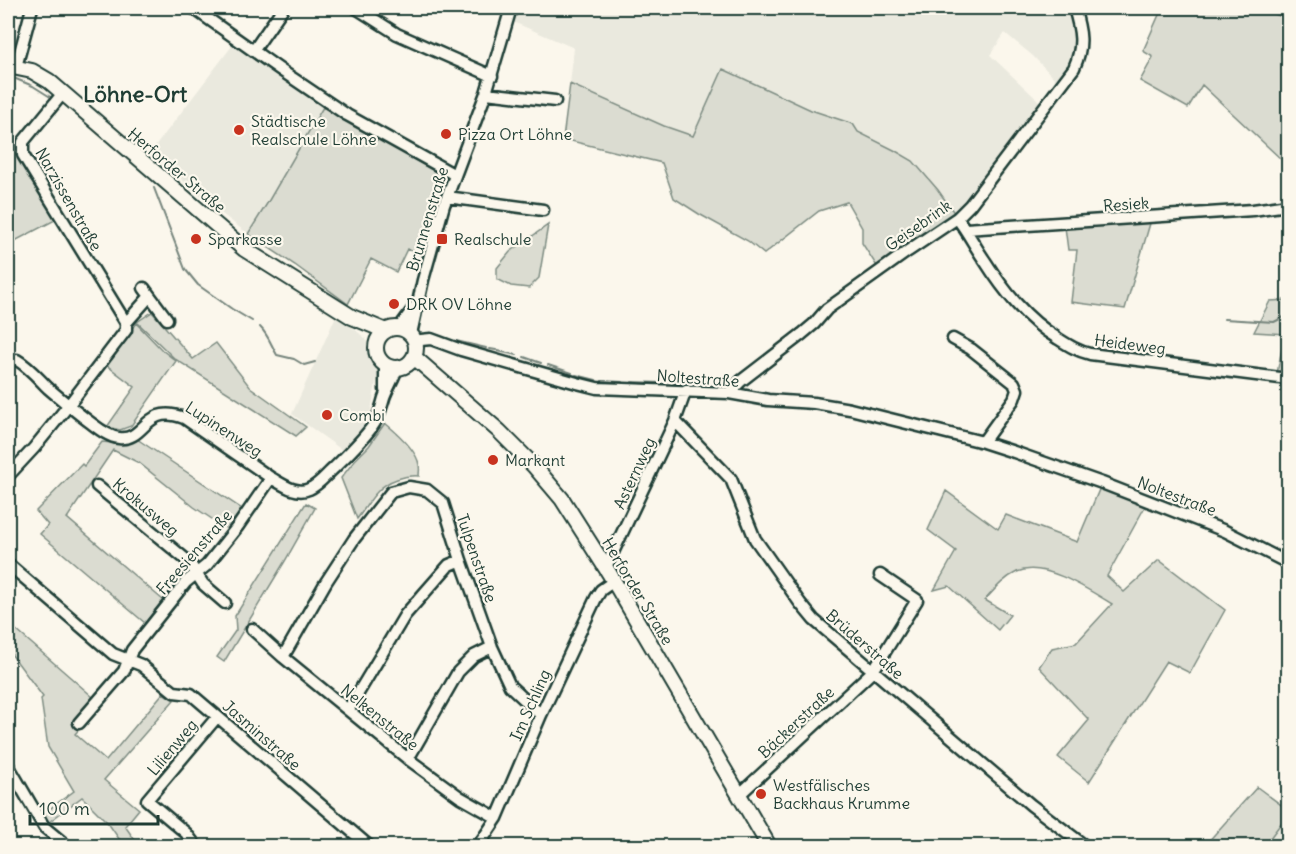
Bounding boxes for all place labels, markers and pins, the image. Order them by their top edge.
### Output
place label: Städtische Realschule Löhne [251,111,377,149]
marker: Städtische Realschule Löhne [232,123,246,137]
place label: Pizza Ort Löhne [458,124,572,144]
marker: Pizza Ort Löhne [439,127,453,141]
place label: Sparkasse [208,229,282,249]
place label: Realschule [454,229,531,249]
marker: Sparkasse [189,232,203,246]
marker: Realschule [435,232,449,246]
place label: DRK OV Löhne [406,294,512,314]
marker: DRK OV Löhne [387,297,401,311]
place label: Combi [339,405,385,425]
marker: Combi [320,408,334,422]
place label: Markant [505,450,566,470]
marker: Markant [486,453,500,467]
place label: Westfälisches Backhaus Krumme [773,775,910,813]
marker: Westfälisches Backhaus Krumme [754,787,768,801]

